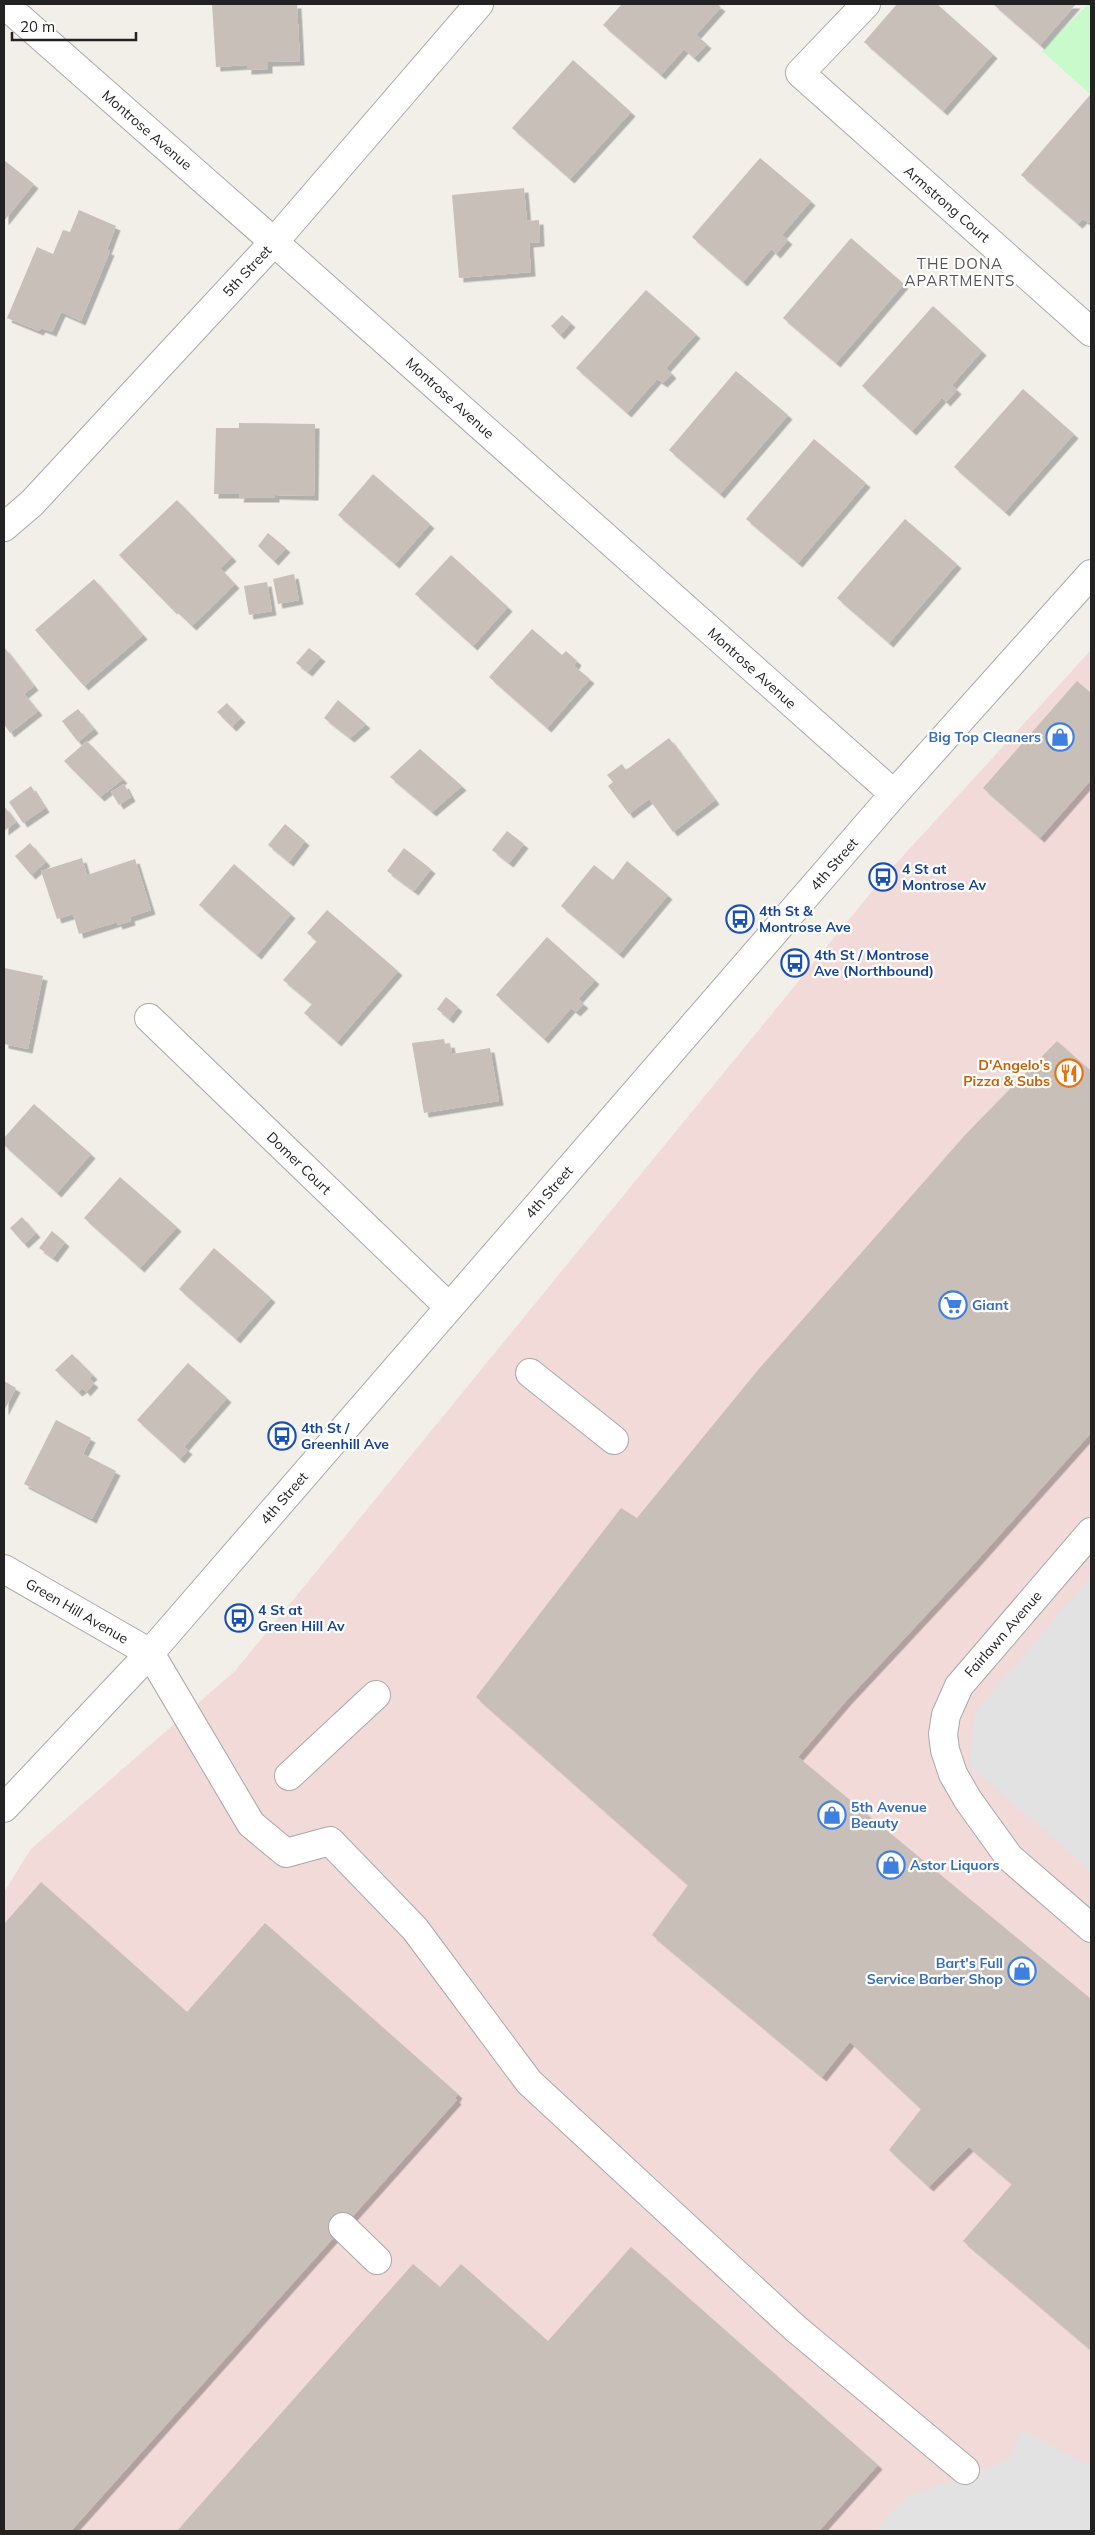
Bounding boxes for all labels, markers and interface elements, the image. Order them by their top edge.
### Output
scale bar [12,10,136,42]
text: 20 m [20,17,55,36]
street label: Montrose Avenue [98,86,196,174]
street label: Armstrong Court [900,162,994,246]
street label: 5th Street [219,241,275,300]
district label: THE DONA APARTMENTS [905,254,1015,290]
street label: Montrose Avenue [402,353,498,443]
street label: Montrose Avenue [704,623,800,713]
shop icon: Big Top Cleaners [1045,722,1075,752]
place label: Big Top Cleaners [929,728,1041,746]
street label: 4th Street [806,834,862,894]
place label: 4 St at Montrose Av [902,860,987,894]
bus stop icon: 4 St at Montrose Av [868,862,898,892]
place label: 4th St & Montrose Ave [759,902,851,936]
bus stop icon: 4th St & Montrose Ave [725,904,755,934]
place label: 4th St / Montrose Ave (Northbound) [814,946,934,980]
bus stop icon: 4th St / Montrose Ave (Northbound) [780,948,810,978]
place label: D'Angelo's Pizza & Subs [963,1056,1050,1090]
restaurant icon: D'Angelo's Pizza & Subs [1054,1058,1084,1088]
street label: Domer Court [263,1128,335,1198]
street label: 4th Street [521,1162,577,1222]
supermarket icon: Giant [938,1290,968,1320]
place label: Giant [972,1296,1009,1314]
place label: 4th St / Greenhill Ave [301,1419,389,1453]
bus stop icon: 4th St / Greenhill Ave [267,1421,297,1451]
street label: 4th Street [256,1468,312,1528]
street label: Green Hill Avenue [23,1574,131,1648]
street label: Fairlawn Avenue [960,1587,1046,1681]
place label: 4 St at Green Hill Av [258,1601,345,1635]
bus stop icon: 4 St at Green Hill Av [224,1603,254,1633]
place label: 5th Avenue Beauty [851,1798,927,1832]
shop icon: 5th Avenue Beauty [817,1800,847,1830]
shop icon: Astor Liquors [876,1850,906,1880]
place label: Astor Liquors [910,1856,999,1874]
place label: Bart's Full Service Barber Shop [867,1954,1003,1988]
shop icon: Bart's Full Service Barber Shop [1007,1956,1037,1986]

